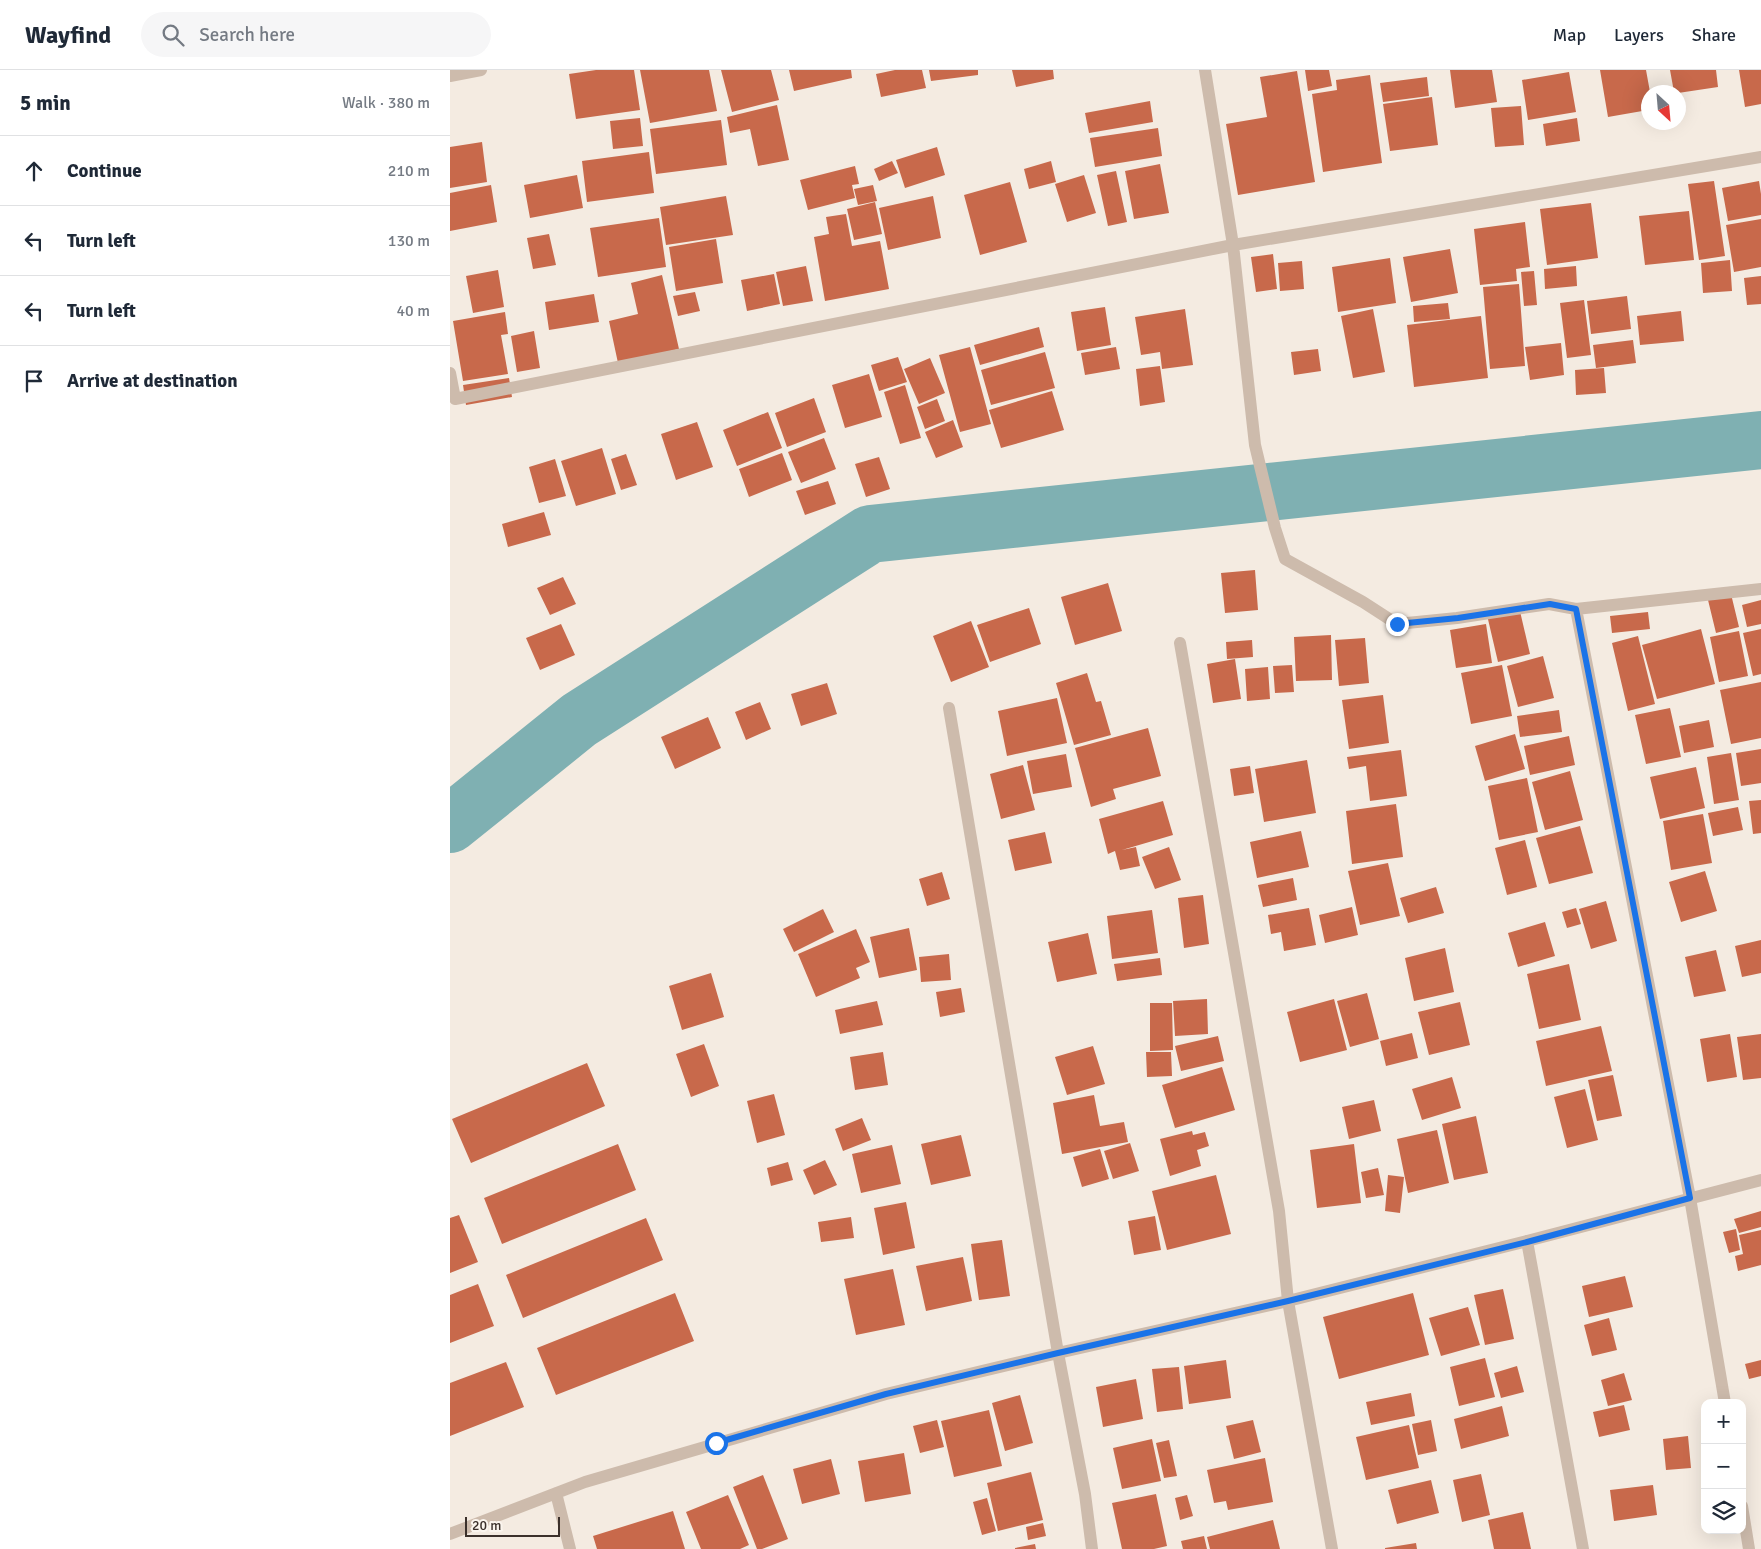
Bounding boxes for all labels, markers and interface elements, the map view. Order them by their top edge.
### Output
search box [141,12,491,57]
text: Wayfind [25,20,111,50]
icon: search [159,21,187,49]
text: Search here [199,23,295,47]
text: Map [1553,24,1586,46]
text: Layers [1614,24,1664,46]
text: Share [1692,24,1736,46]
north arrow [1641,85,1686,130]
text: 5 min [20,90,71,116]
text: Walk · 380 m [342,93,430,113]
icon: ahead [20,157,48,185]
text: Continue [67,159,142,183]
text: 210 m [388,161,430,181]
icon: left [20,227,48,255]
text: Turn left [67,229,136,253]
text: 130 m [388,231,430,251]
icon: left [20,297,48,325]
text: Turn left [67,299,136,323]
text: 40 m [396,301,430,321]
icon: arrive [20,367,48,395]
text: Arrive at destination [67,369,238,393]
route end [1386,613,1409,636]
map controls [1701,1399,1746,1534]
button: + [1701,1399,1746,1444]
route start [705,1432,728,1455]
button: − [1701,1444,1746,1489]
button: layers [1701,1489,1746,1534]
scale bar [465,1514,560,1537]
text: 20 m [472,1517,501,1534]

